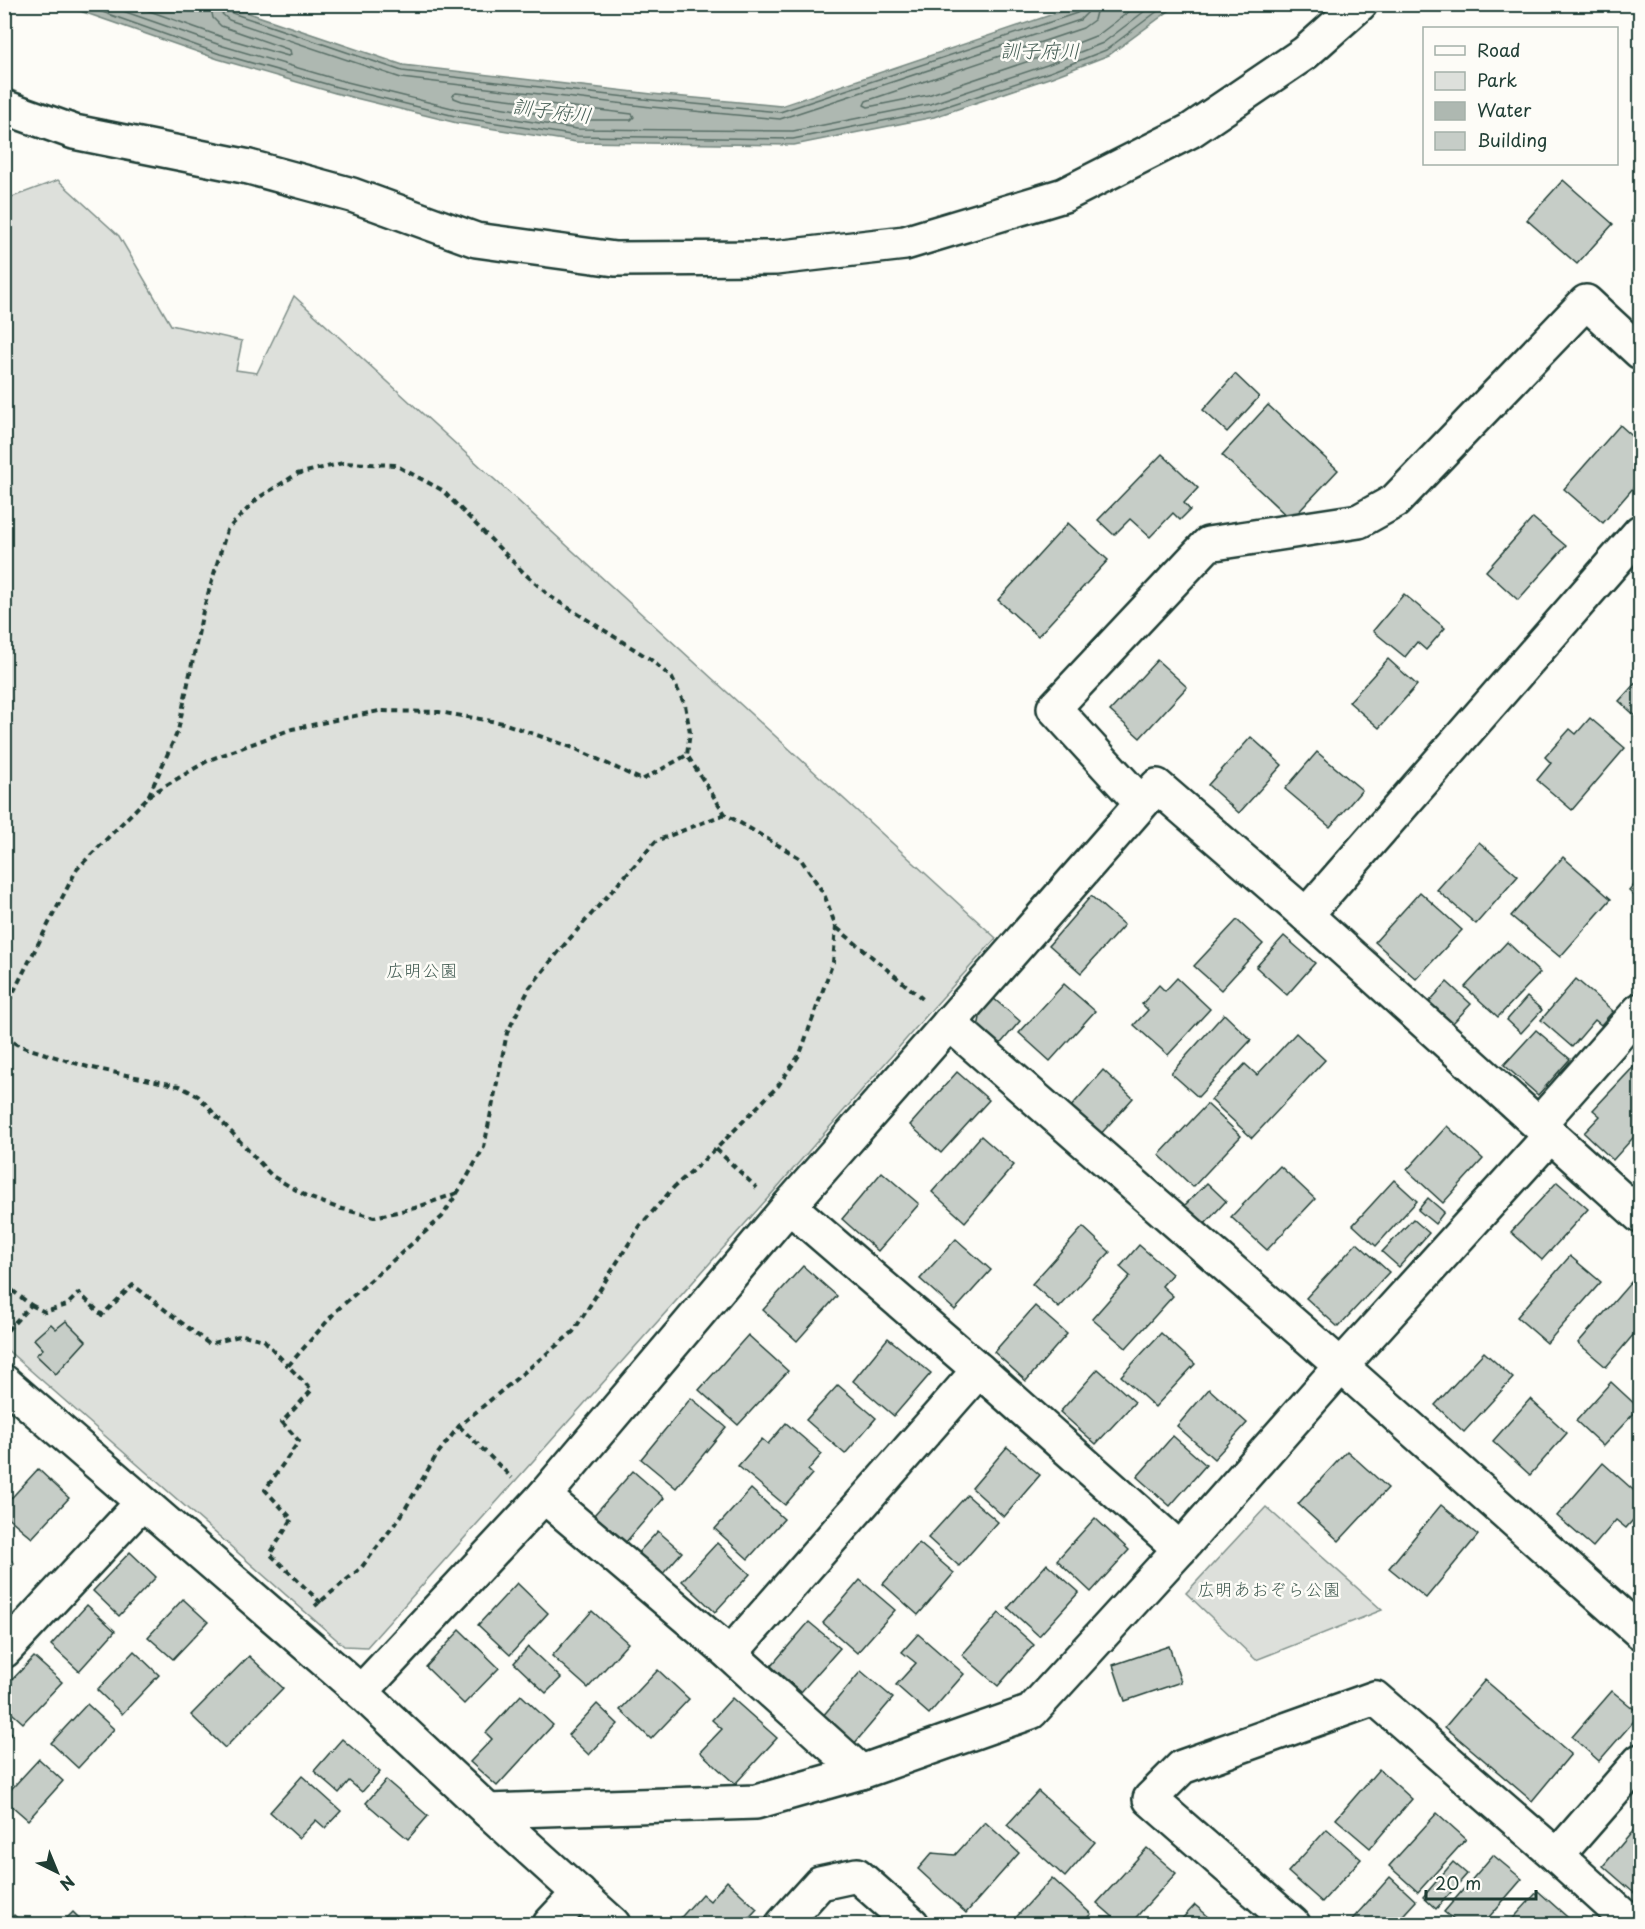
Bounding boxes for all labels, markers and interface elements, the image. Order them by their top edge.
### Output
legend [1423,27,1618,165]
water label: 訓子府川 [1000,35,1080,65]
text: Road [1477,36,1521,63]
text: Park [1477,66,1517,93]
water label: 訓子府川 [511,90,594,130]
text: Water [1477,96,1532,123]
text: Building [1477,126,1547,153]
park label: 広明公園 [386,956,458,983]
park label: 広明あおぞら公園 [1197,1575,1341,1602]
north arrow [27,1842,87,1902]
scale bar [1426,1863,1536,1901]
text: 20 m [1435,1869,1481,1896]
text: N [55,1871,81,1897]

